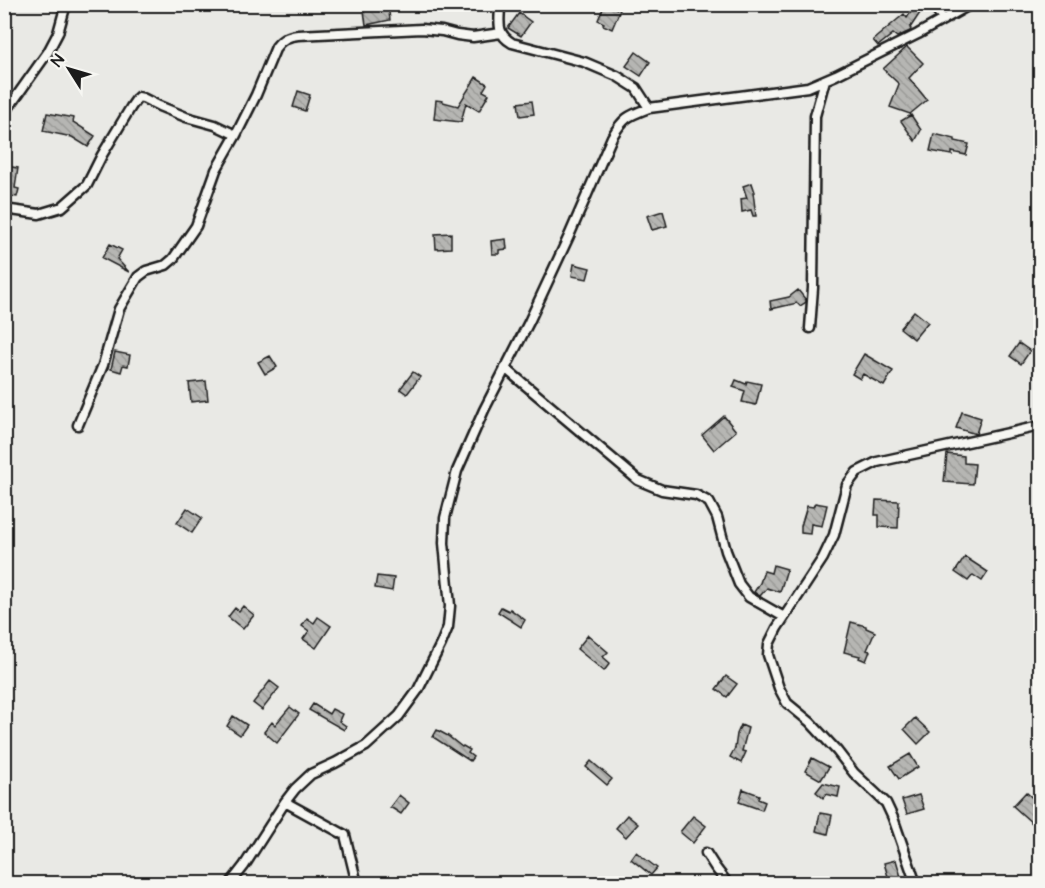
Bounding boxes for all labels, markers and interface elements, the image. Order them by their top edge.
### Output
north arrow [39,39,99,99]
text: N [46,50,70,71]

